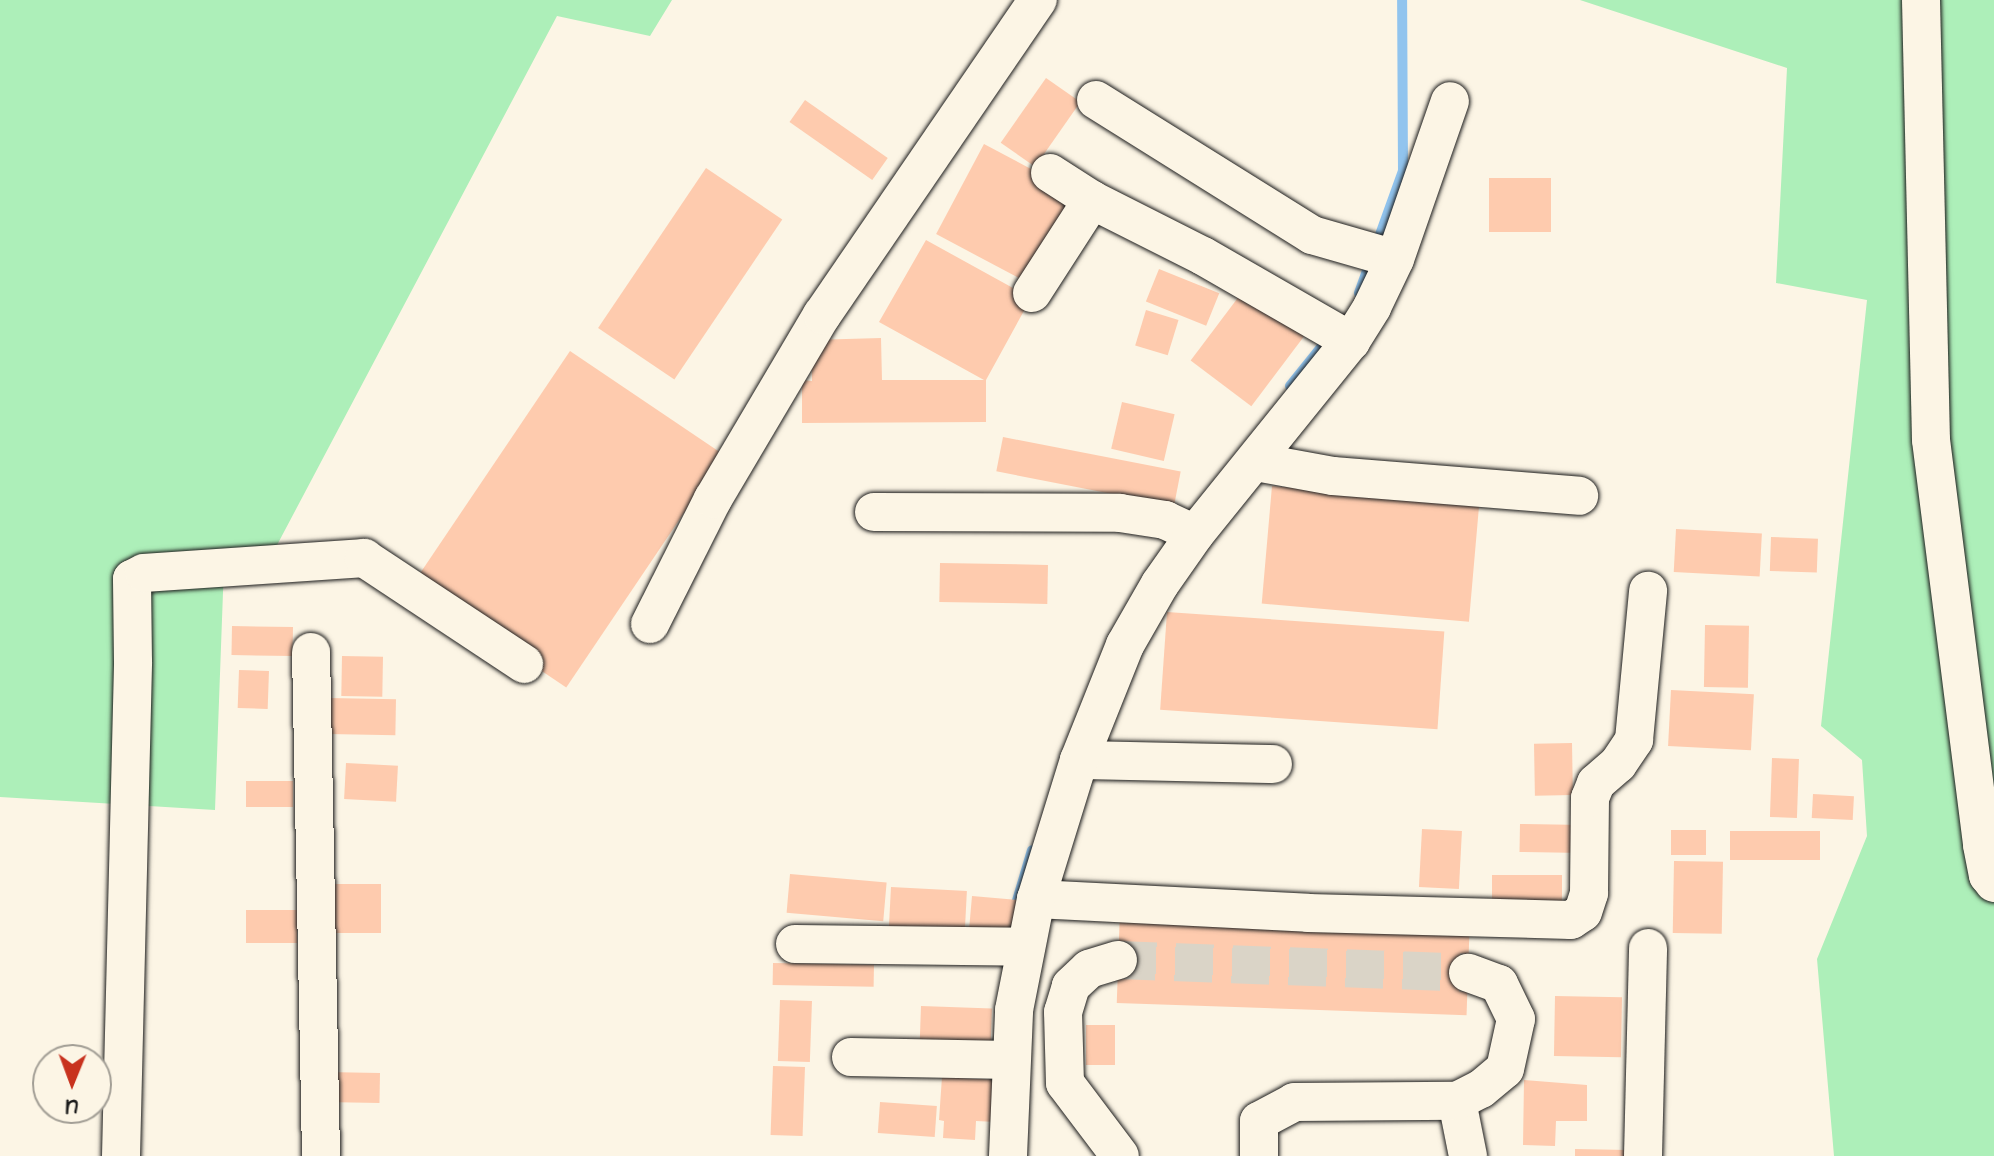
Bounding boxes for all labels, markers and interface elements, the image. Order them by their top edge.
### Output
north arrow [32,1044,112,1124]
text: U [65,1091,78,1122]

